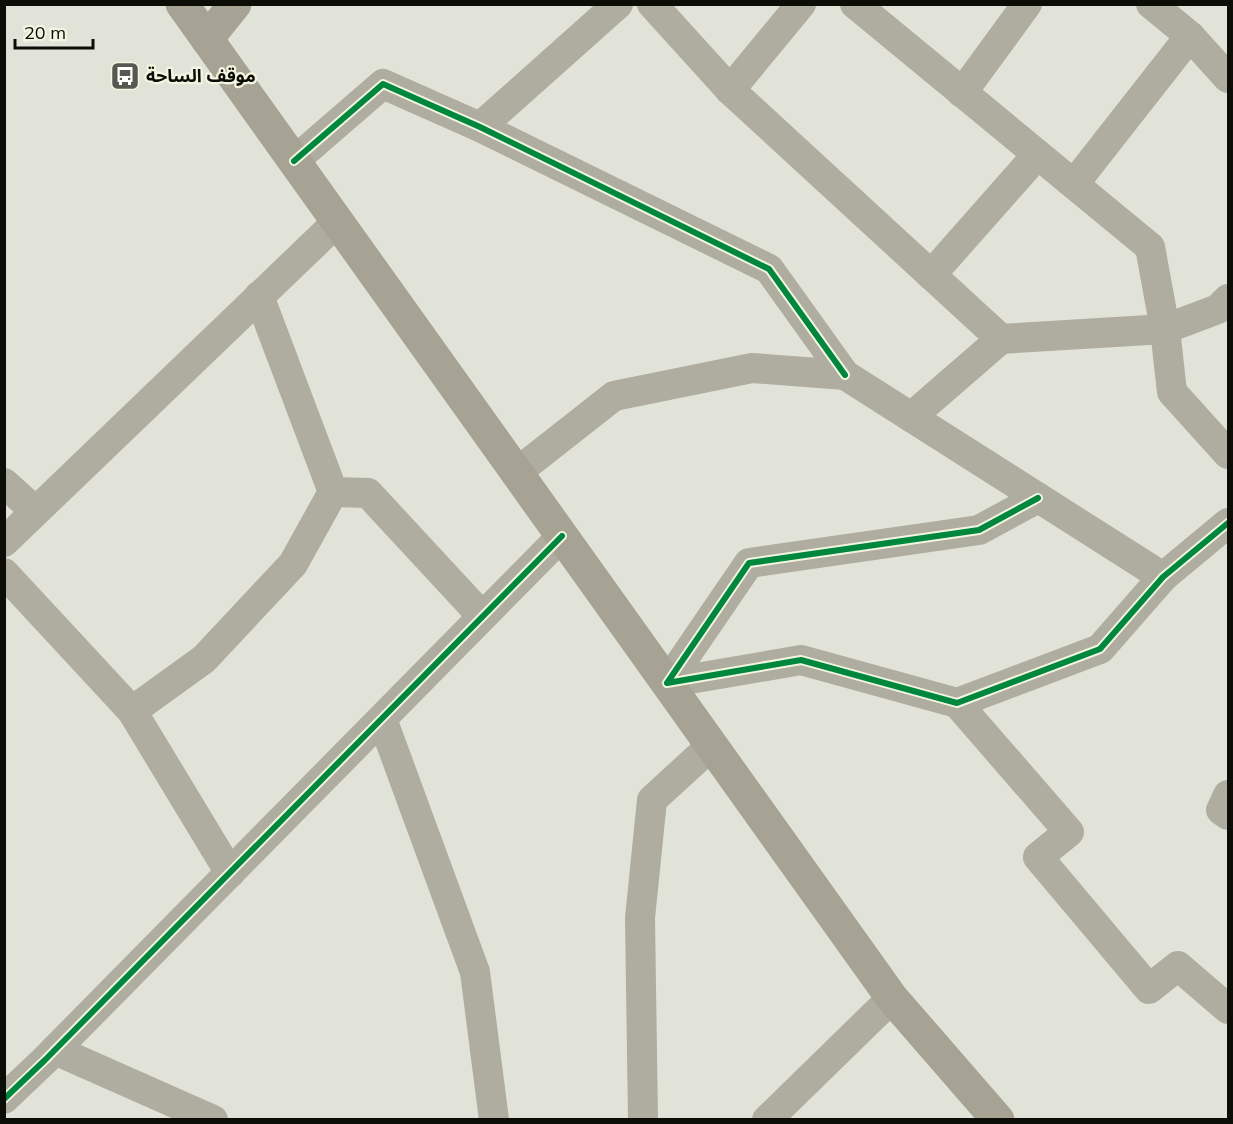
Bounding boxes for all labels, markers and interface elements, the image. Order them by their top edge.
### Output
scale bar [15,12,93,50]
text: 20 m [24,21,66,44]
bus stop icon: موقف الساحة [109,60,141,92]
place label: موقف الساحة [146,64,256,87]

